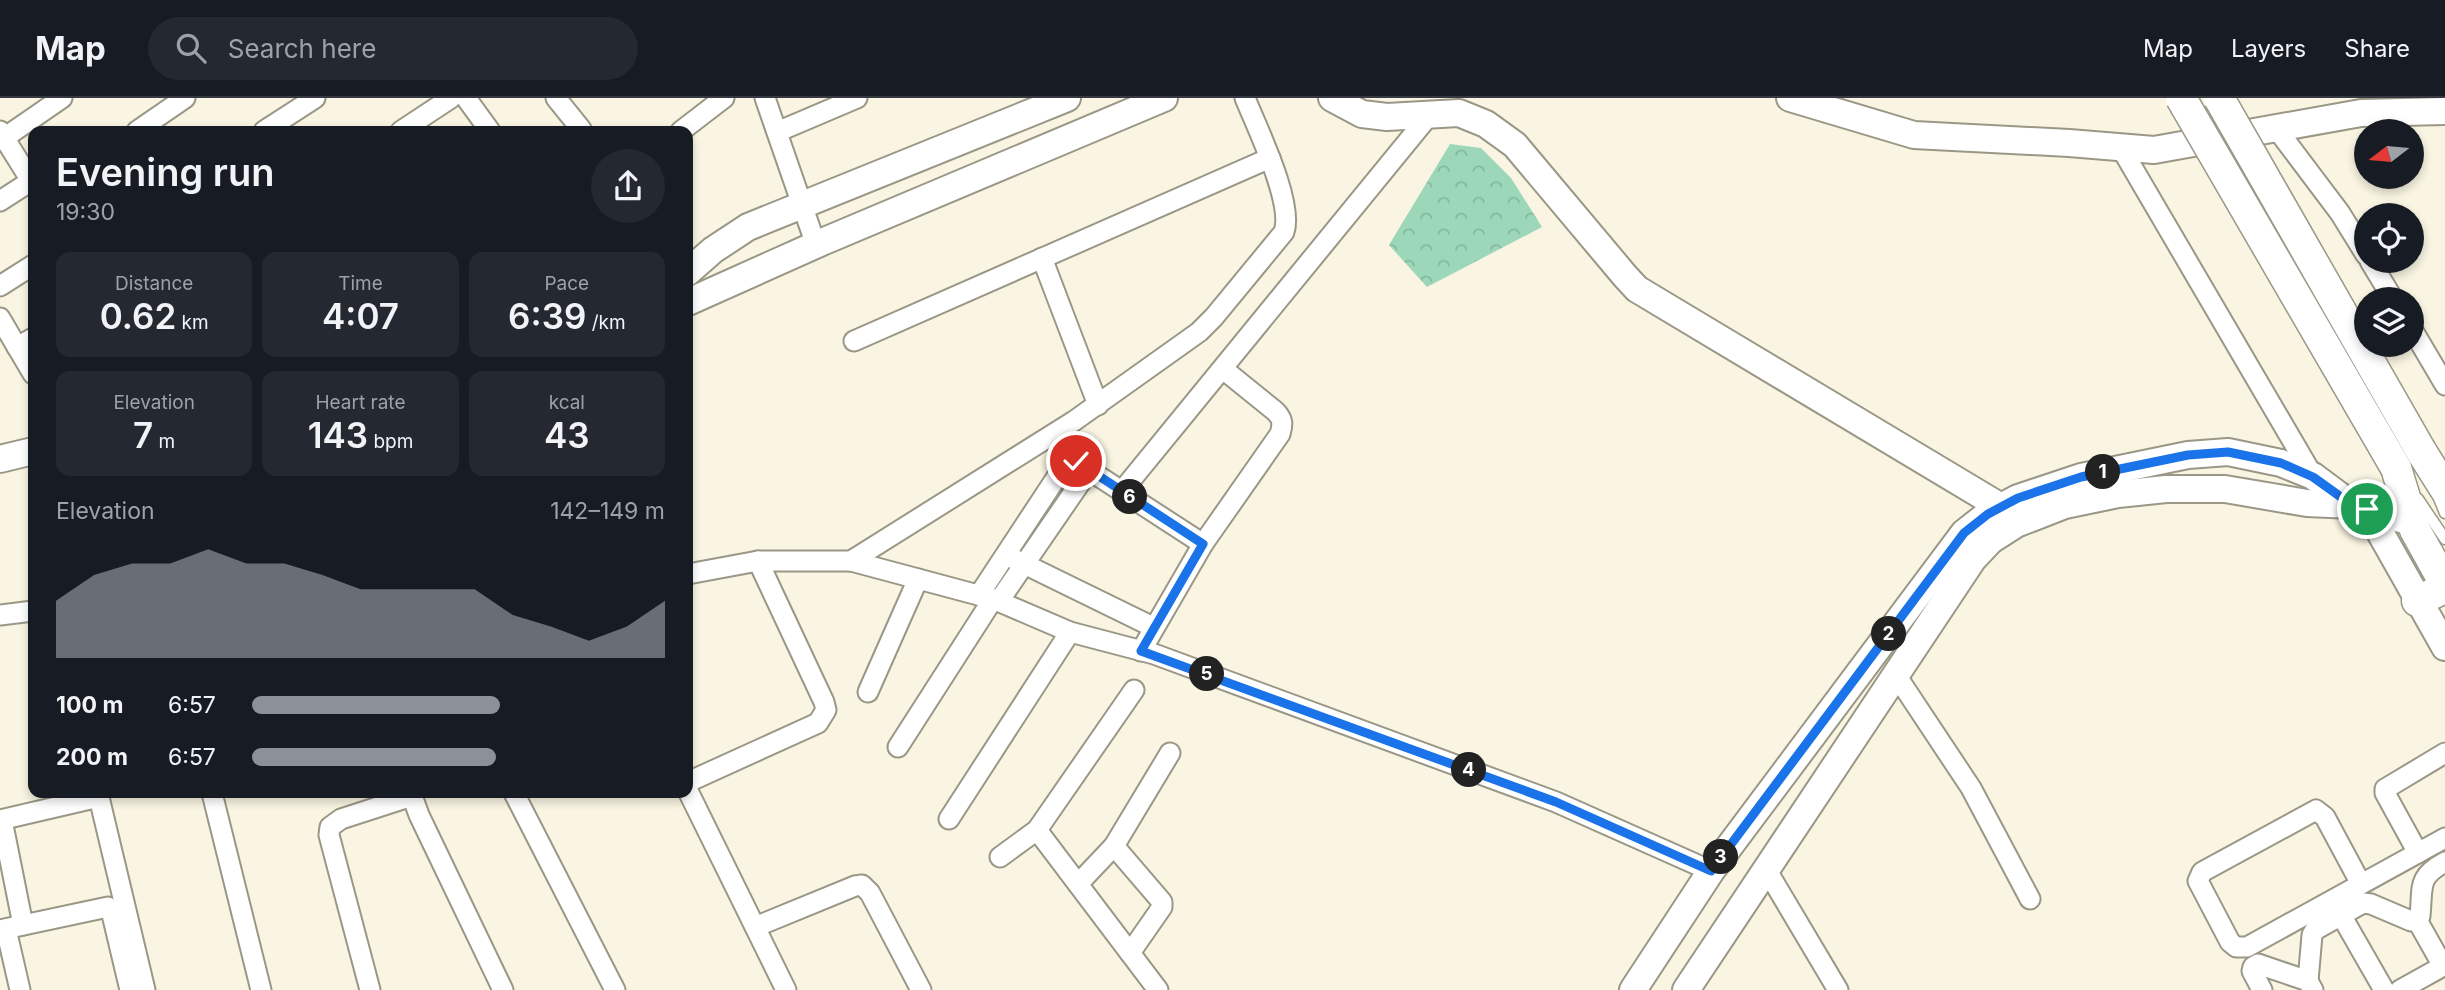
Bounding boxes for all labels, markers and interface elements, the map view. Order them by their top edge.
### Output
search box [148,17,638,80]
text: Map [35,28,106,68]
icon: search [172,29,210,67]
text: Search here [228,33,376,64]
text: Map [2143,34,2193,63]
text: Layers [2231,34,2306,63]
text: Share [2344,34,2410,63]
north arrow [2354,119,2424,189]
map controls [2354,119,2424,357]
text: Evening run [56,149,274,195]
button: share [591,149,665,223]
text: 19:30 [56,198,115,226]
button: locate [2354,203,2424,273]
text: Distance [115,272,193,295]
text: Time [338,272,383,295]
text: Pace [544,272,589,295]
button: layers [2354,287,2424,357]
text: 0.62 [100,295,176,337]
text: 4:07 [322,295,399,337]
text: 6:39 [508,295,586,337]
text: km [176,311,209,334]
text: /km [586,311,626,334]
text: Elevation [113,391,195,414]
text: Heart rate [315,391,405,414]
text: kcal [549,391,585,414]
text: 7 [133,414,153,456]
text: 143 [308,414,368,456]
text: 43 [544,414,590,456]
text: m [153,430,175,453]
text: bpm [368,430,413,453]
pin [1046,431,1106,491]
icon: check [1057,442,1095,480]
pin: 1 [2086,454,2120,490]
text: 1 [2098,460,2107,483]
pin [2337,479,2397,539]
pin: 6 [1112,480,1148,514]
text: 6 [1123,485,1136,508]
icon: arrive [2348,490,2386,528]
text: Elevation [56,497,155,525]
text: 142–149 m [550,497,665,525]
pin: 2 [1871,616,1906,652]
text: 2 [1883,622,1894,645]
pin: 5 [1190,656,1224,692]
text: 5 [1200,662,1213,685]
text: 100 m [56,691,123,719]
text: 6:57 [168,691,216,719]
text: 200 m [56,743,128,771]
text: 6:57 [168,743,216,771]
pin: 4 [1452,752,1486,788]
text: 4 [1462,758,1475,781]
pin: 3 [1704,840,1738,874]
text: 3 [1714,845,1727,868]

